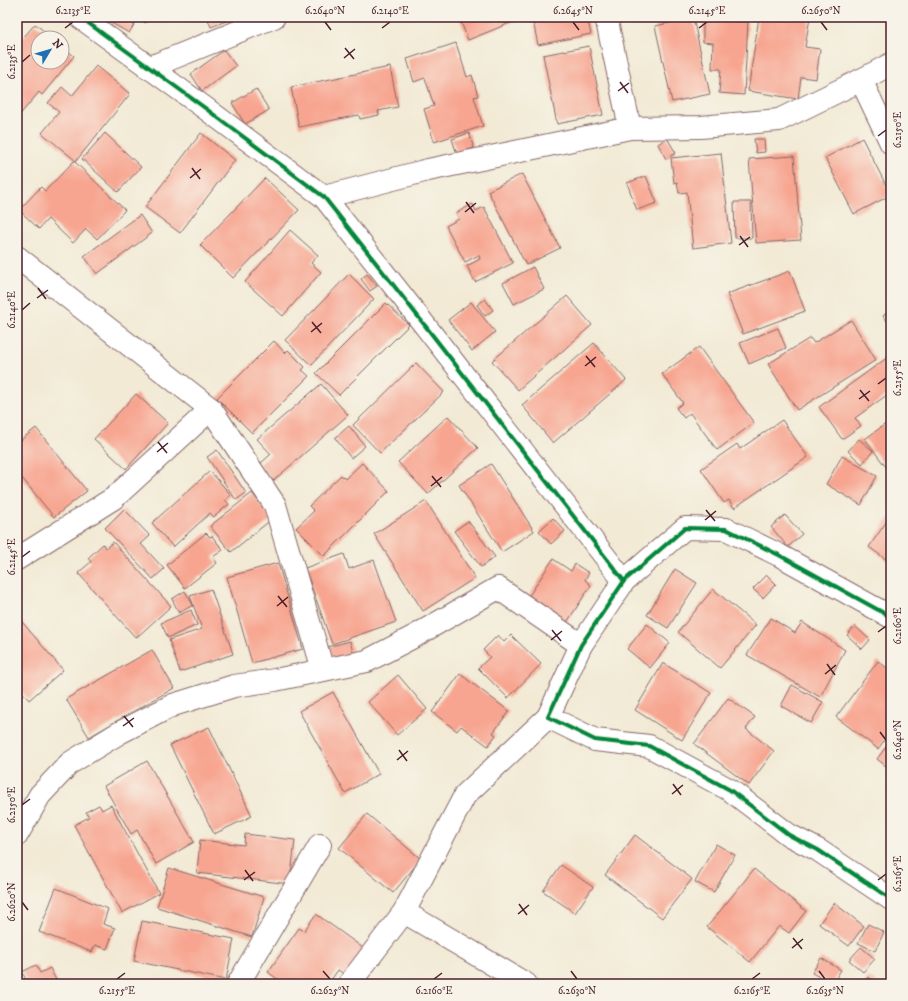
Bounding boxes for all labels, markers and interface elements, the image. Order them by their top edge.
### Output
text: 6.2135°E [55,5,91,17]
text: 6.2640°N [305,5,345,17]
text: 6.2140°E [371,5,409,17]
text: 6.2645°N [553,5,593,17]
text: 6.2145°E [688,5,726,17]
text: 6.2650°N [801,5,841,17]
north arrow [30,30,70,70]
text: N [49,37,65,52]
text: 6.2135°E [6,44,18,80]
text: 6.2150°E [892,112,904,148]
text: 6.2140°E [6,291,18,329]
text: 6.2155°E [892,360,904,396]
text: 6.2145°E [6,538,18,576]
text: 6.2160°E [892,608,904,644]
text: 6.2640°N [892,720,904,760]
text: 6.2150°E [6,787,18,823]
text: 6.2165°E [892,856,904,892]
text: 6.2620°N [6,882,18,922]
text: 6.2155°E [99,985,135,997]
text: 6.2625°N [311,985,349,997]
text: 6.2160°E [416,985,452,997]
text: 6.2630°N [558,985,596,997]
text: 6.2165°E [734,985,770,997]
text: 6.2635°N [806,985,844,997]

